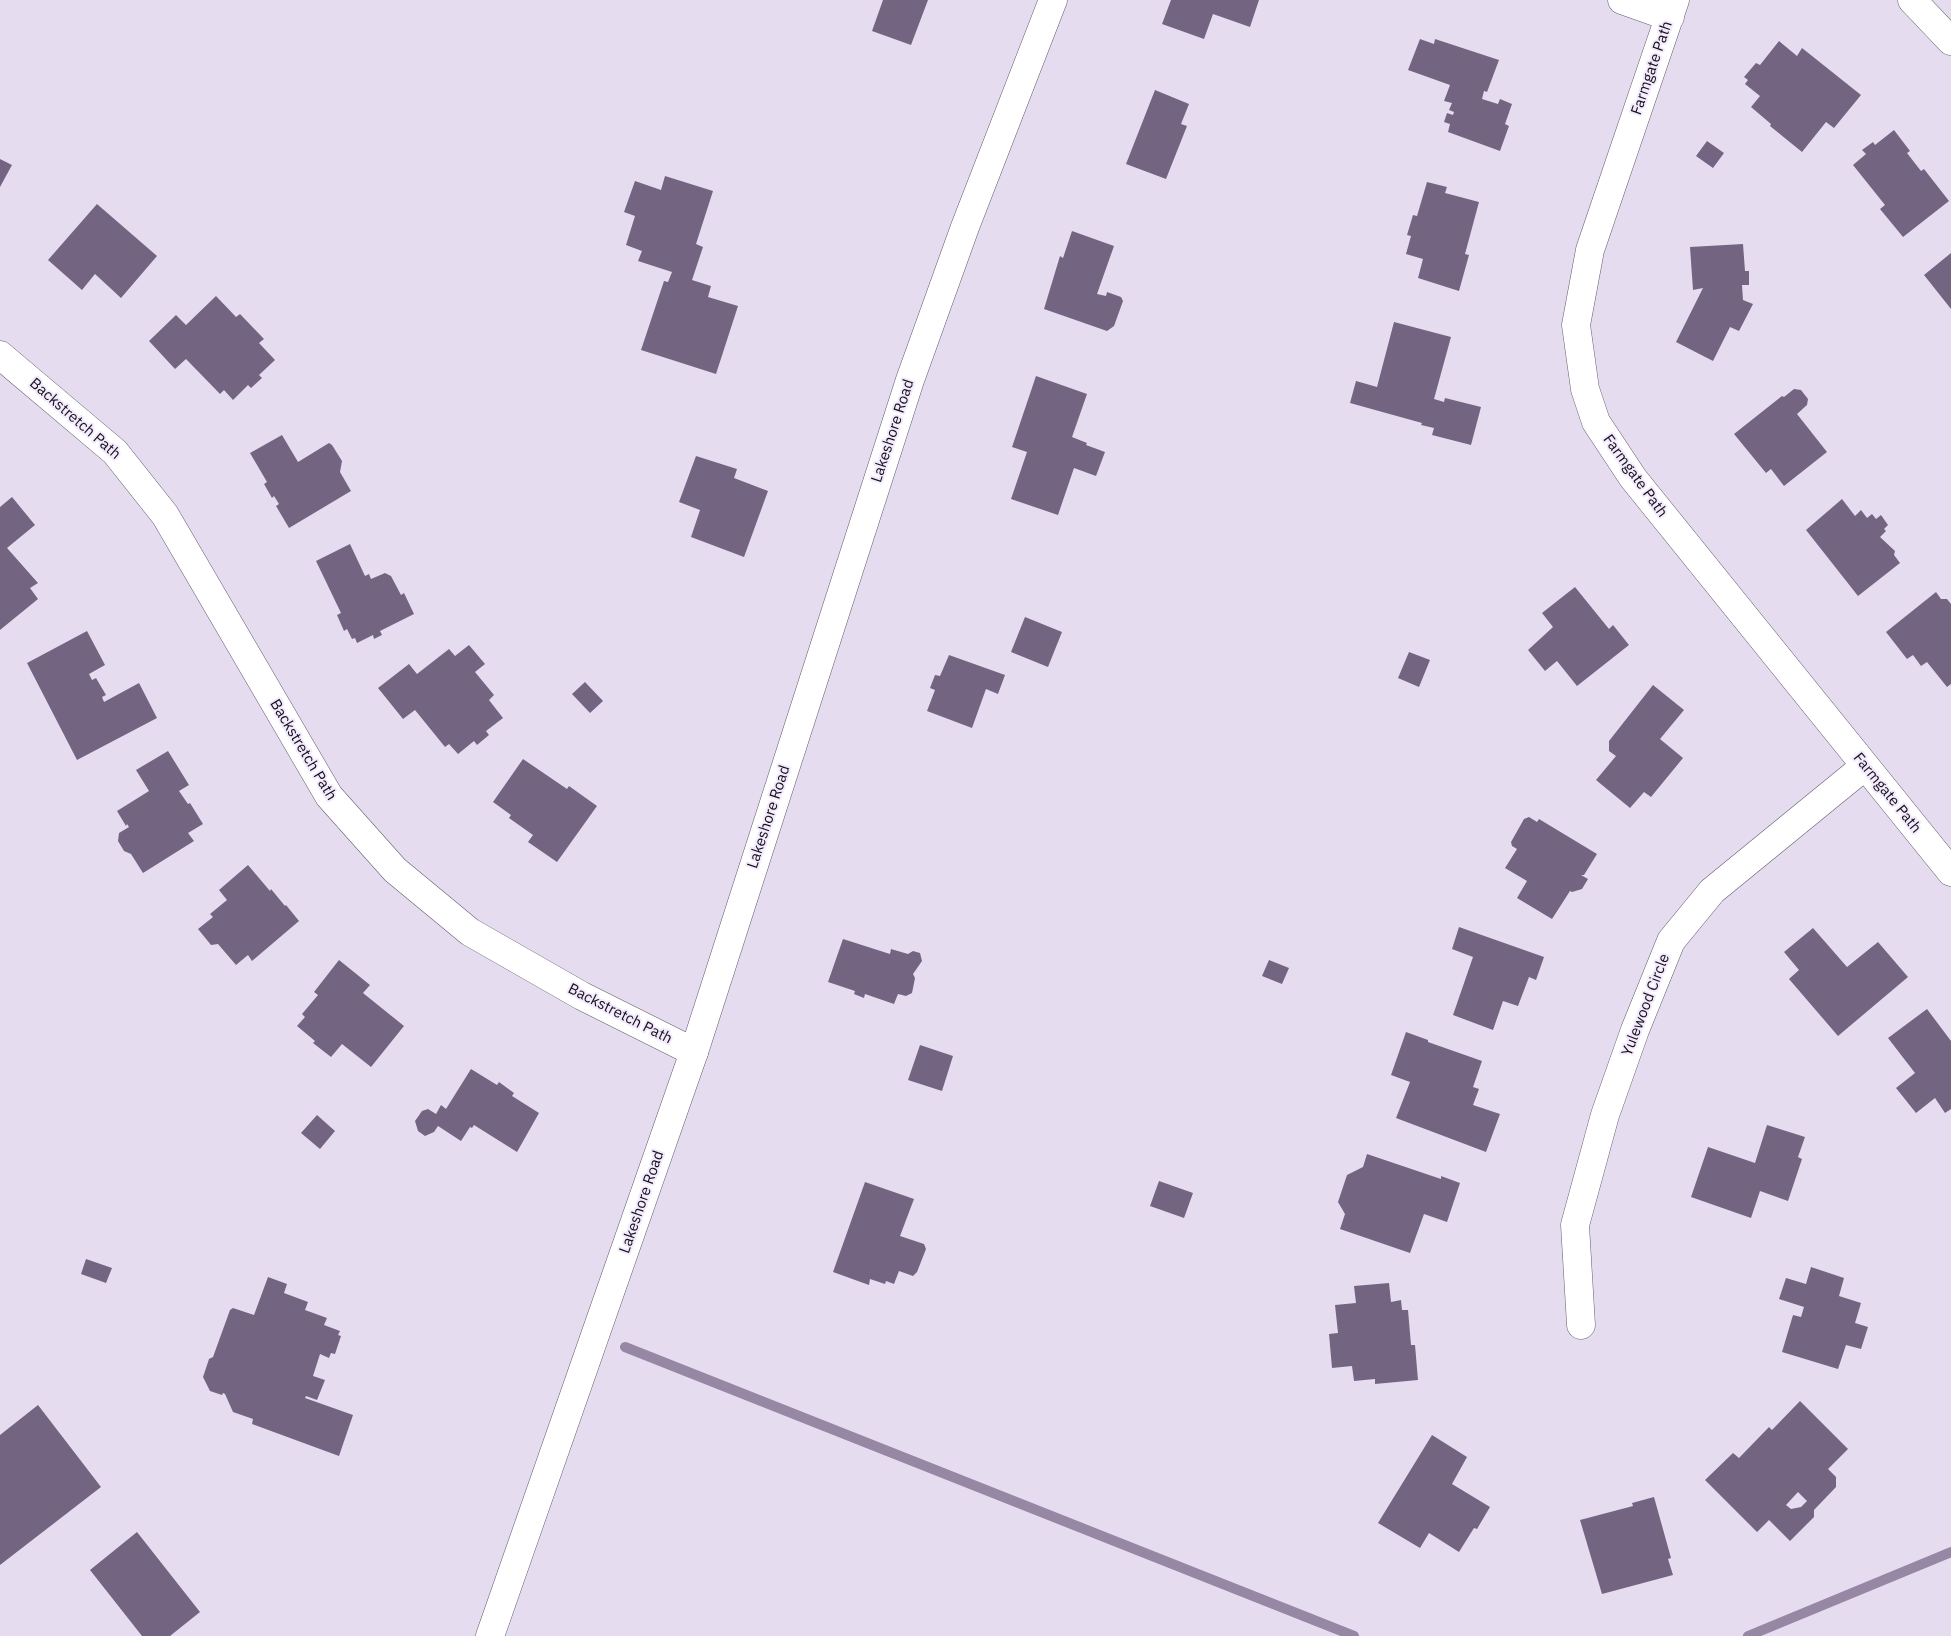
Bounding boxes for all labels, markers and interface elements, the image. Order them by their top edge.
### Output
street label: Farmgate Path [1628,19,1676,117]
street label: Backstretch Path [26,375,124,463]
street label: Lakeshore Road [868,377,918,485]
street label: Farmgate Path [1599,431,1671,521]
street label: Backstretch Path [266,696,340,804]
street label: Farmgate Path [1849,749,1925,837]
street label: Lakeshore Road [744,763,794,871]
street label: Yulewood Circle [1618,951,1674,1059]
street label: Backstretch Path [565,980,675,1048]
street label: Lakeshore Road [616,1148,668,1256]

